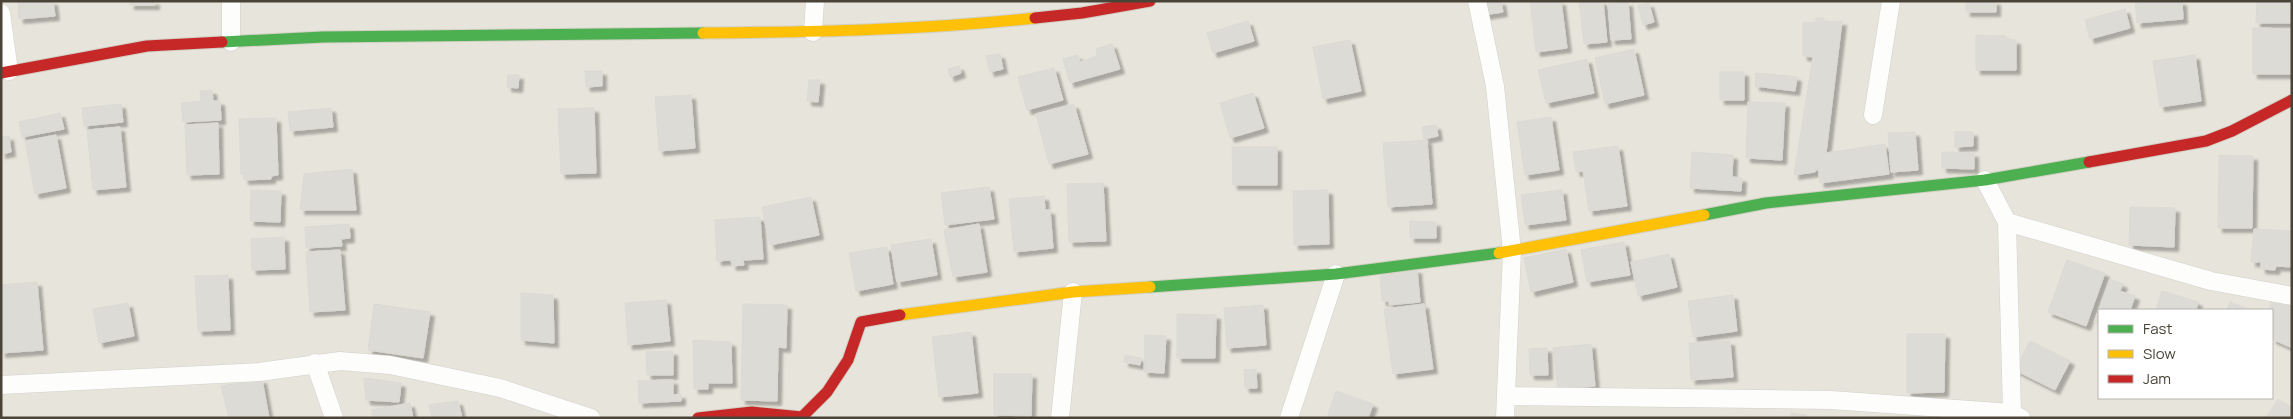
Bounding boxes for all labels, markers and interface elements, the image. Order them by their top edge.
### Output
legend [2098,309,2273,399]
text: Fast [2143,318,2172,339]
text: Slow [2143,343,2176,364]
text: Jam [2143,368,2171,389]

